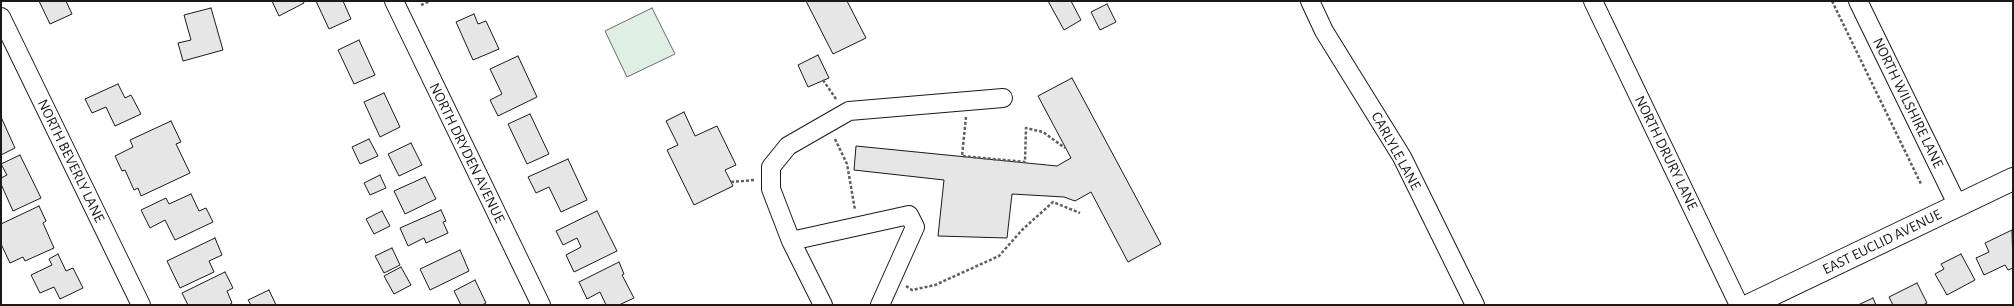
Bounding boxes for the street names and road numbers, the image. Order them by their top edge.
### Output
street label: NORTH WILSHIRE LANE [1869,35,1947,171]
street label: NORTH DRYDEN AVENUE [425,80,509,226]
street label: NORTH DRURY LANE [1630,93,1702,213]
street label: NORTH BEVERLY LANE [33,96,109,226]
street label: CARLYLE LANE [1367,109,1425,193]
street label: EAST EUCLID AVENUE [1819,205,1945,279]

